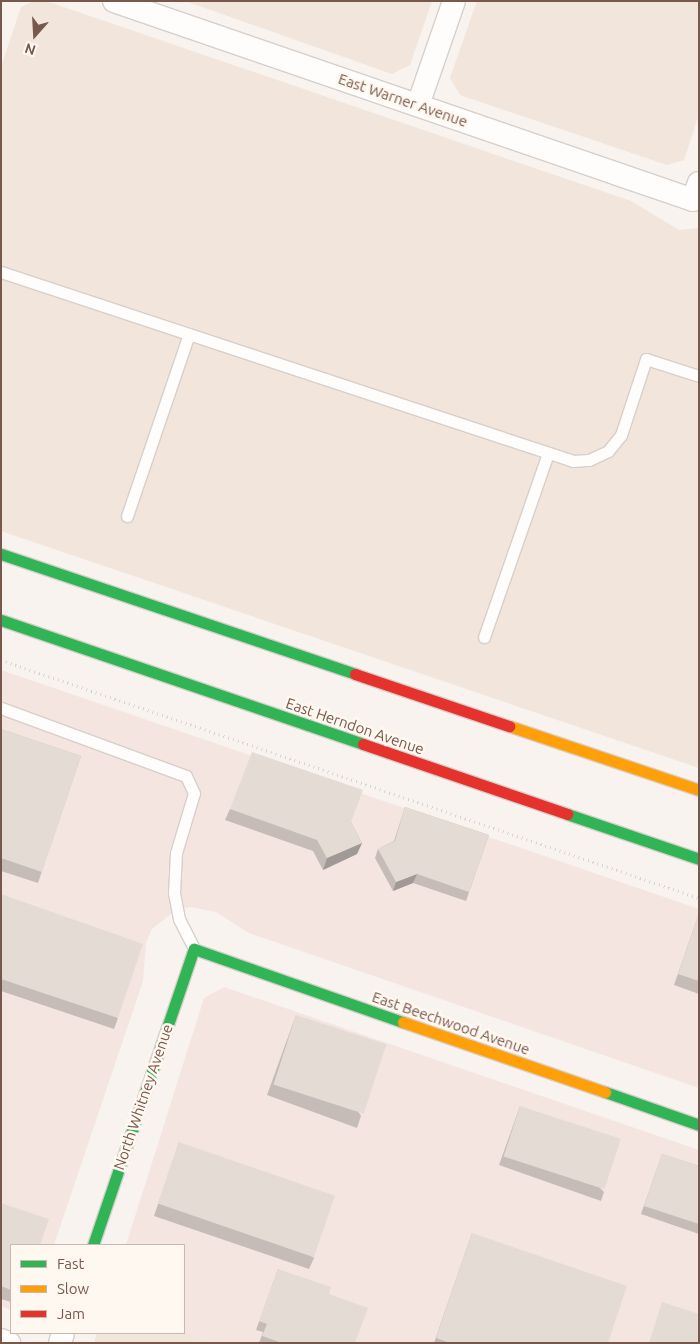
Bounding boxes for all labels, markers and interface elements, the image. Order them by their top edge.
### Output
north arrow [10,10,60,60]
text: N [23,40,38,58]
street label: East Warner Avenue [336,69,470,131]
street label: East Herndon Avenue [284,694,426,758]
street label: East Beechwood Avenue [370,988,532,1058]
street label: North Whitney Avenue [110,1022,176,1172]
legend [10,1244,185,1334]
text: Fast [57,1255,84,1272]
text: Slow [57,1280,89,1297]
text: Jam [57,1305,85,1322]

